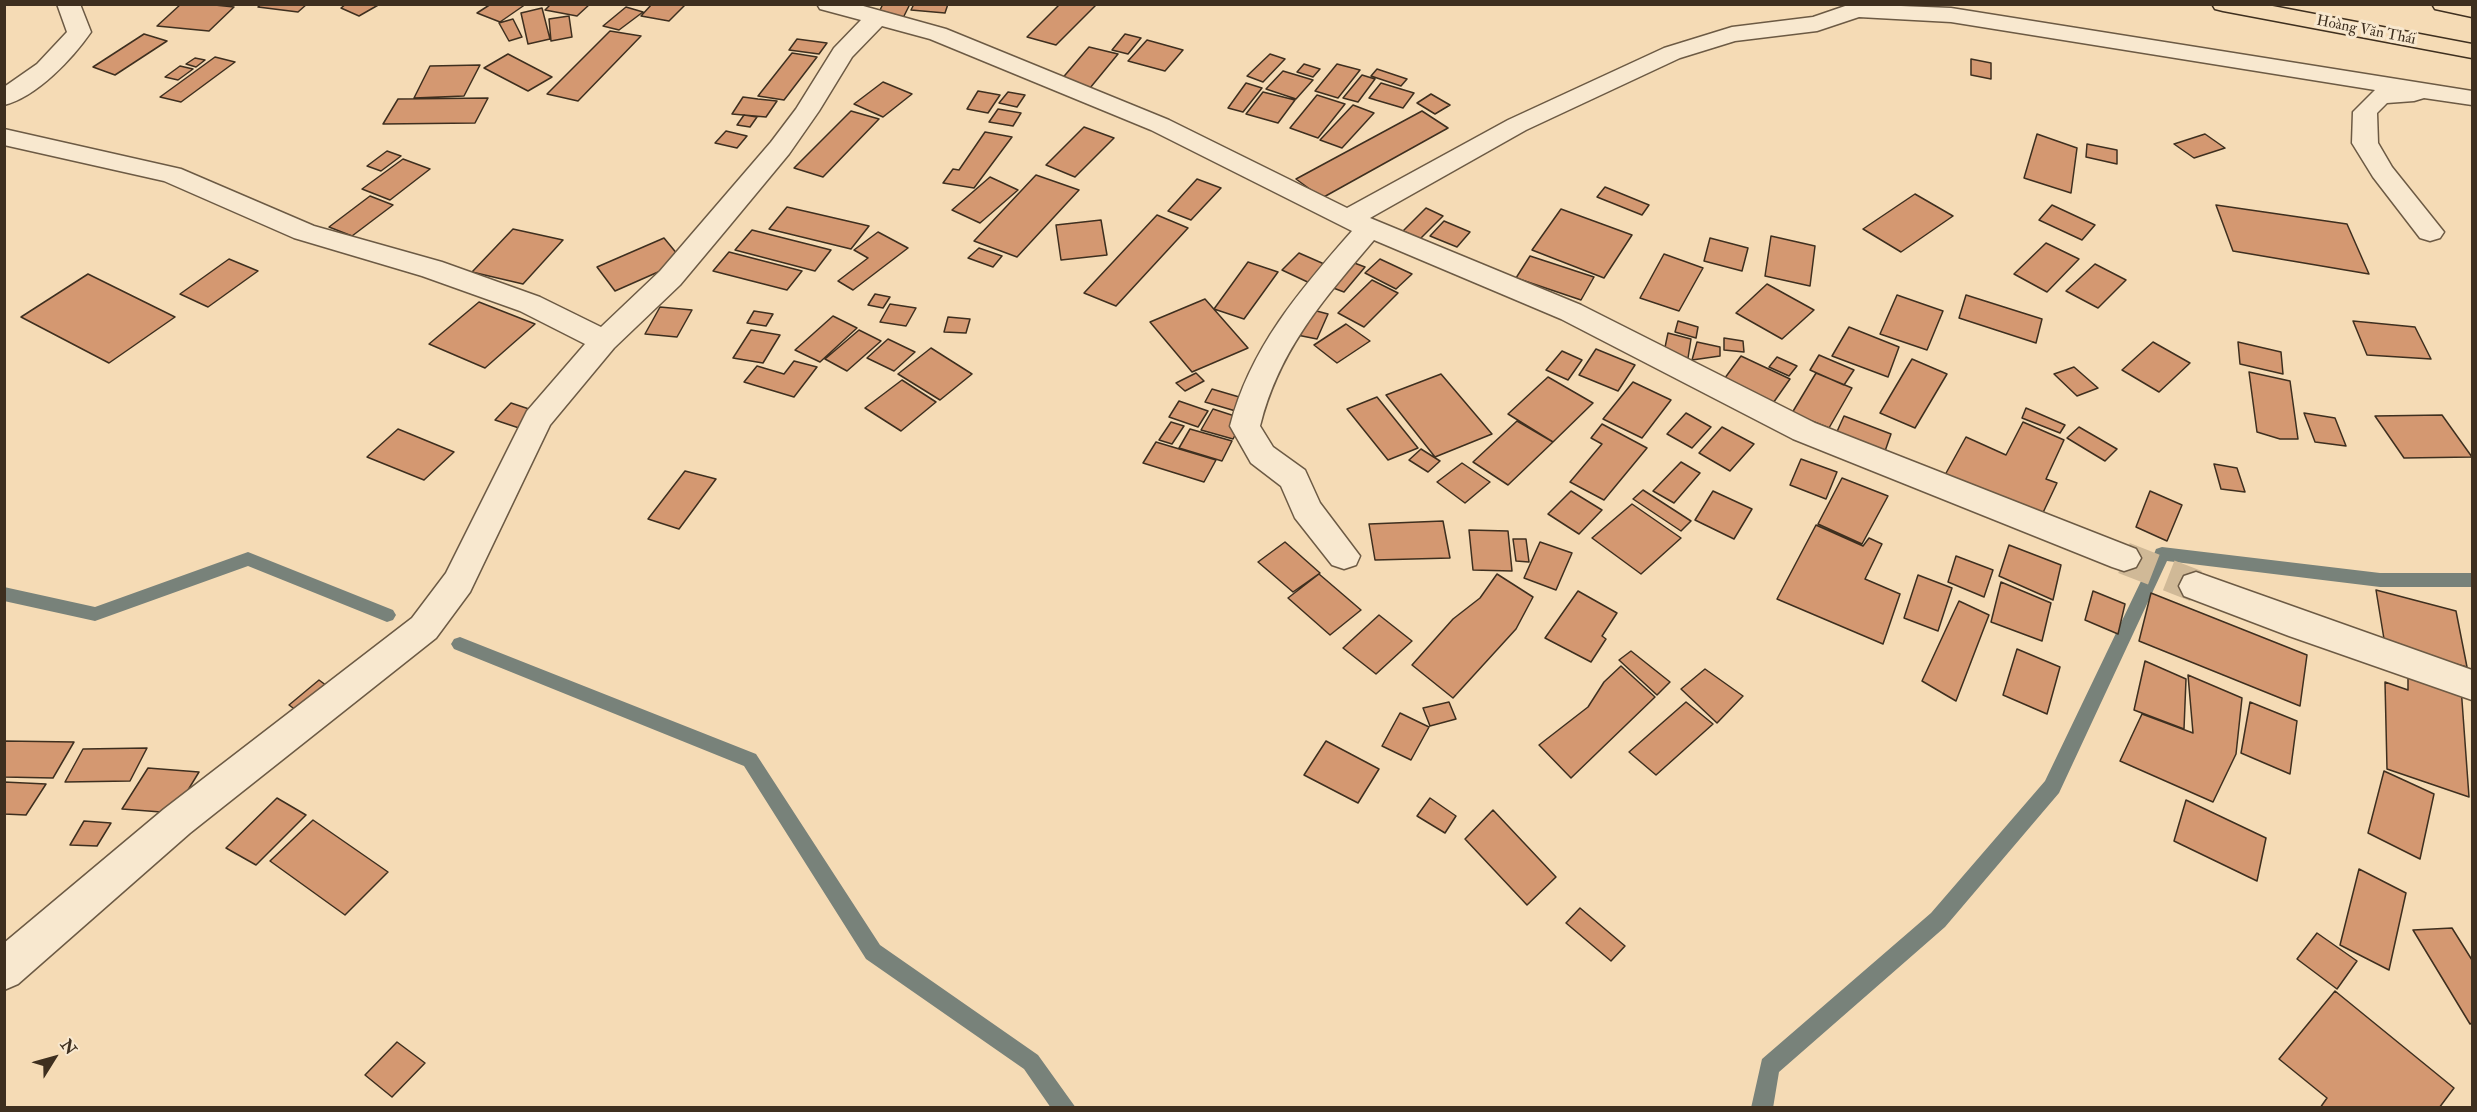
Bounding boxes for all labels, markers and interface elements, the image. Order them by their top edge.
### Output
street label: Hoàng Văn Thái [2315,13,2417,49]
north arrow [24,1028,84,1088]
text: N [56,1035,81,1059]

